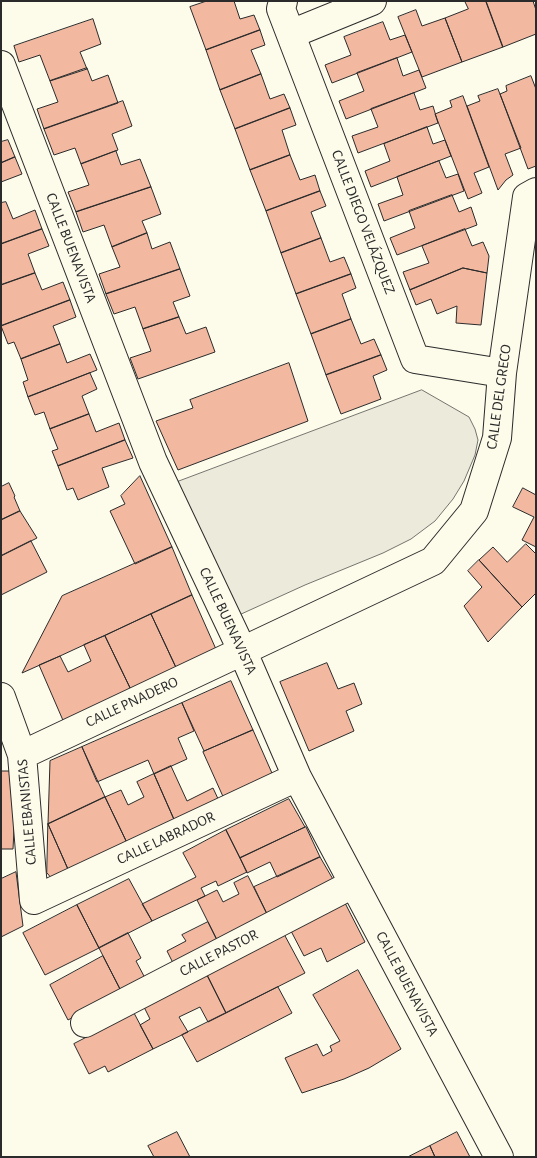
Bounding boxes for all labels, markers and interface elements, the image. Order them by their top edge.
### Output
street label: CALLE DIEGO VELÁZQUEZ [327,147,399,297]
street label: CALLE BUENAVISTA [42,190,100,306]
street label: CALLE DEL GRECO [483,343,515,451]
street label: CALLE BUENAVISTA [195,564,261,678]
street label: CALLE PNADERO [83,673,181,731]
street label: CALLE EBANISTAS [13,758,41,866]
street label: CALLE LABRADOR [114,807,218,869]
street label: CALLE PASTOR [177,926,261,980]
street label: CALLE BUENAVISTA [372,928,442,1040]

